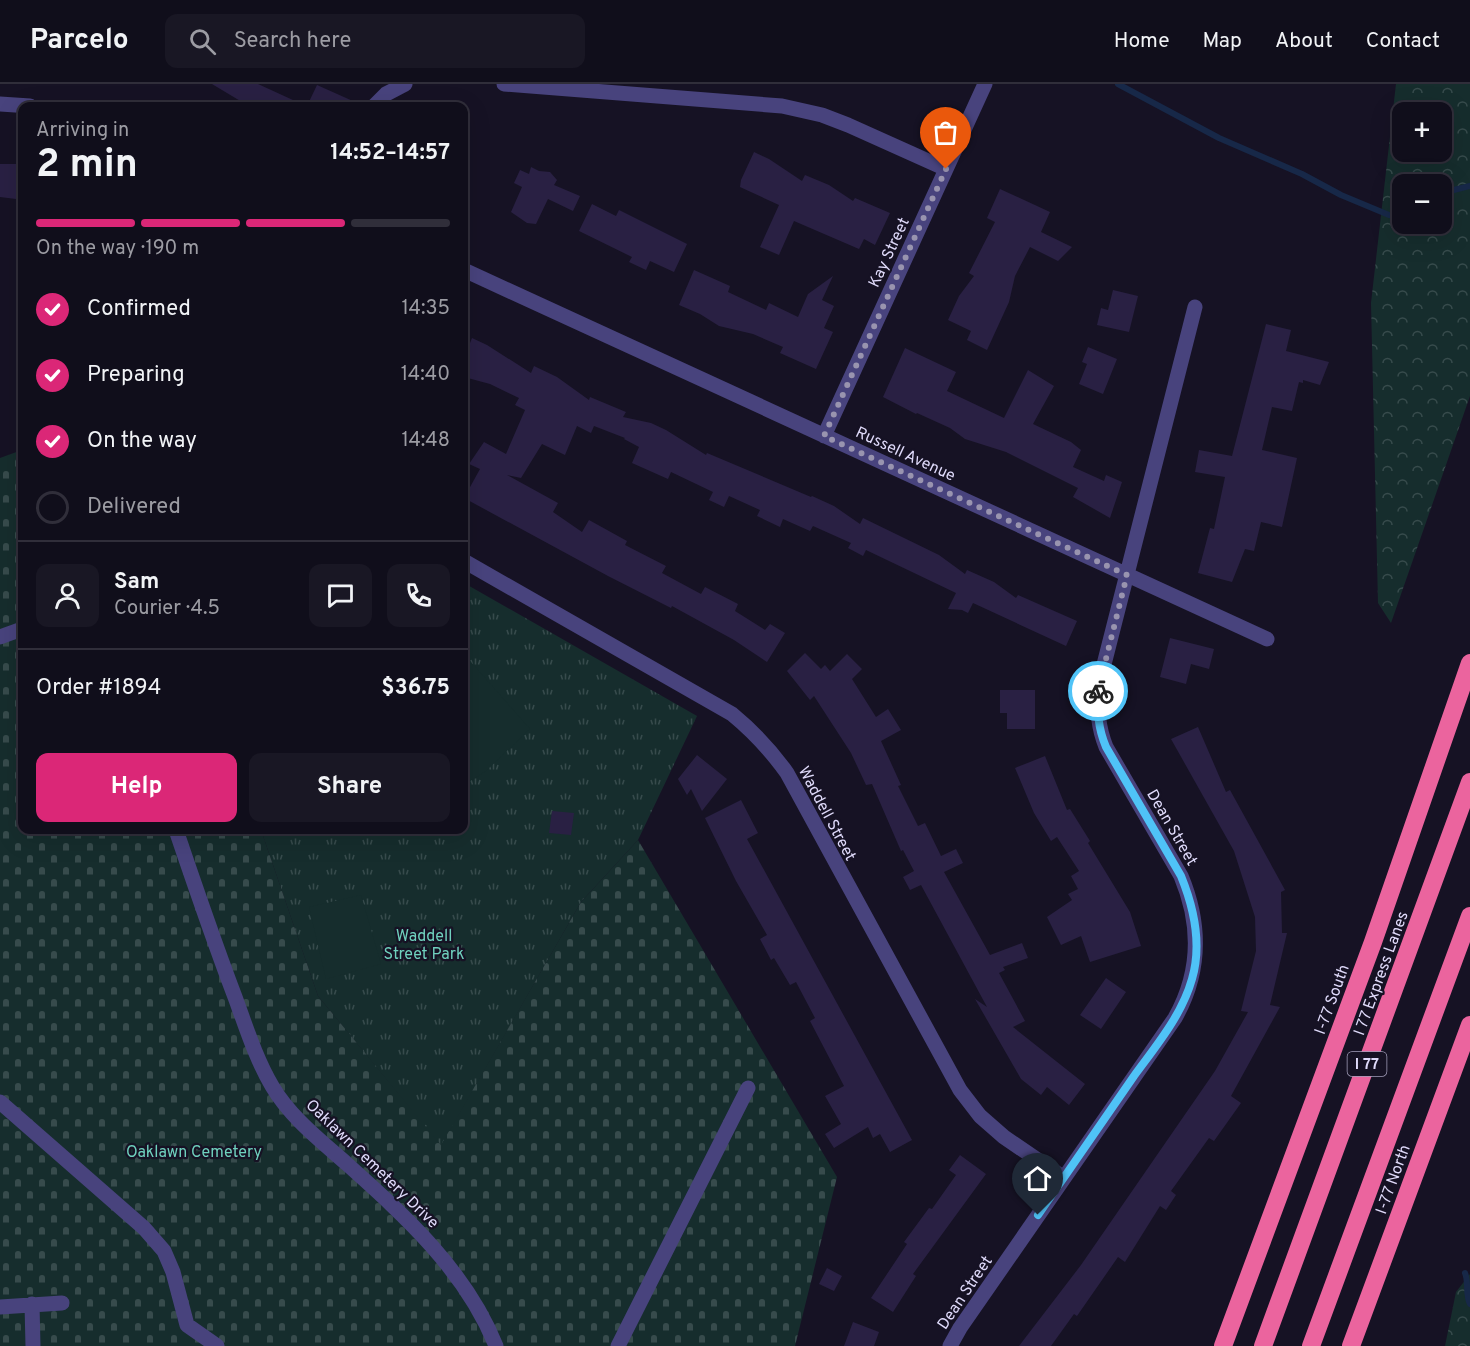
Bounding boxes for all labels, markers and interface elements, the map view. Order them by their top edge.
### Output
search box [165,14,585,68]
text: Parcelo [30,23,129,59]
icon: search [186,25,219,58]
text: Search here [234,28,351,55]
text: Home [1114,28,1170,55]
text: Map [1203,28,1242,55]
text: About [1275,28,1333,55]
text: Contact [1366,28,1440,55]
map controls [1392,102,1452,234]
button: + [1392,102,1452,162]
pin [920,107,971,169]
icon: bag [929,116,962,149]
text: Arriving in [36,118,129,144]
text: 14:52–14:57 [330,140,450,167]
text: 2 min [36,142,138,191]
button: − [1392,174,1452,234]
street label: Kay Street [865,215,915,291]
text: On the way · 190 m [36,236,199,262]
icon: check [36,293,69,326]
text: Confirmed [87,296,191,323]
text: 14:35 [402,296,450,322]
icon: check [36,359,69,392]
text: Preparing [87,362,185,389]
text: 14:40 [401,362,450,388]
street label: Russell Avenue [852,423,958,487]
icon: check [36,425,69,458]
text: On the way [87,428,197,455]
text: 14:48 [401,428,450,454]
text: Delivered [87,494,181,521]
button: person [36,564,99,627]
button: chat [309,564,372,627]
button: phone [387,564,450,627]
text: Sam [114,569,159,596]
text: Courier · 4.5 [114,596,220,622]
courier [1068,661,1128,721]
text: Order #1894 [36,675,161,702]
text: $36.75 [381,675,450,702]
icon: bike [1082,675,1115,708]
button: Help [36,753,237,822]
button: Share [249,753,450,822]
street label: Waddell Street [793,763,860,865]
street label: Dean Street [1141,786,1201,870]
street label: I 77 Express Lanes [1350,909,1414,1039]
park label: Waddell Street Park [384,927,464,965]
street label: I-77 South [1311,962,1355,1037]
road number: I 77 [1348,1052,1386,1076]
street label: Oaklawn Cemetery Drive [301,1096,442,1233]
street label: I-77 North [1372,1142,1416,1217]
park label: Oaklawn Cemetery [126,1143,262,1163]
pin [1012,1153,1063,1215]
icon: home [1021,1162,1054,1195]
street label: Dean Street [934,1252,998,1334]

